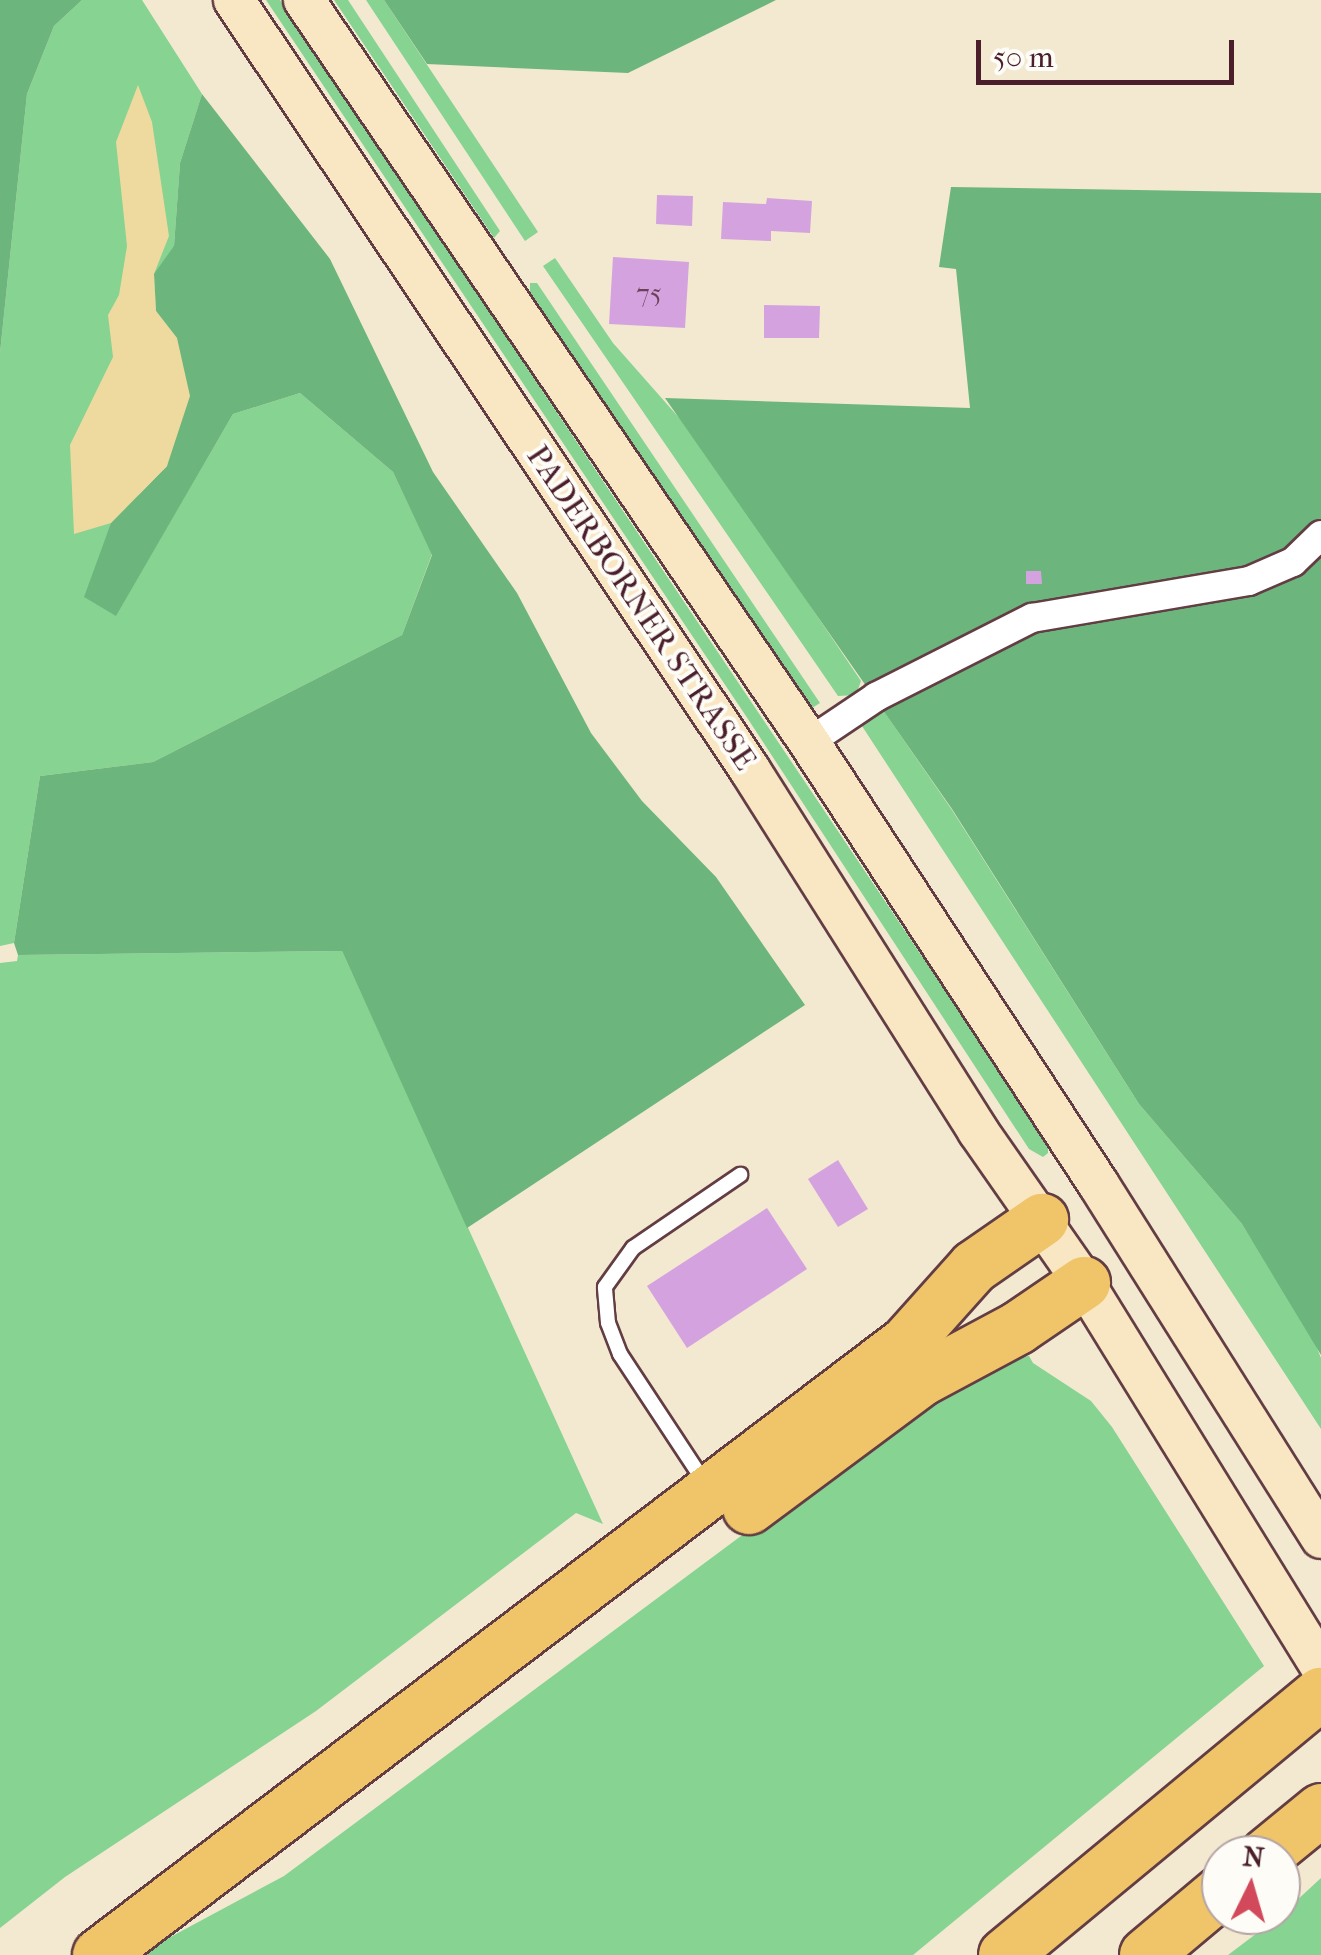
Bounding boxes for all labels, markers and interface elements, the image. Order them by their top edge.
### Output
scale bar [981,20,1238,82]
text: 50 m [993,40,1054,75]
house number: 75 [636,276,662,310]
street label: PADERBORNER STRASSE [518,438,764,778]
north arrow [1201,1835,1301,1935]
text: N [1241,1839,1266,1874]

